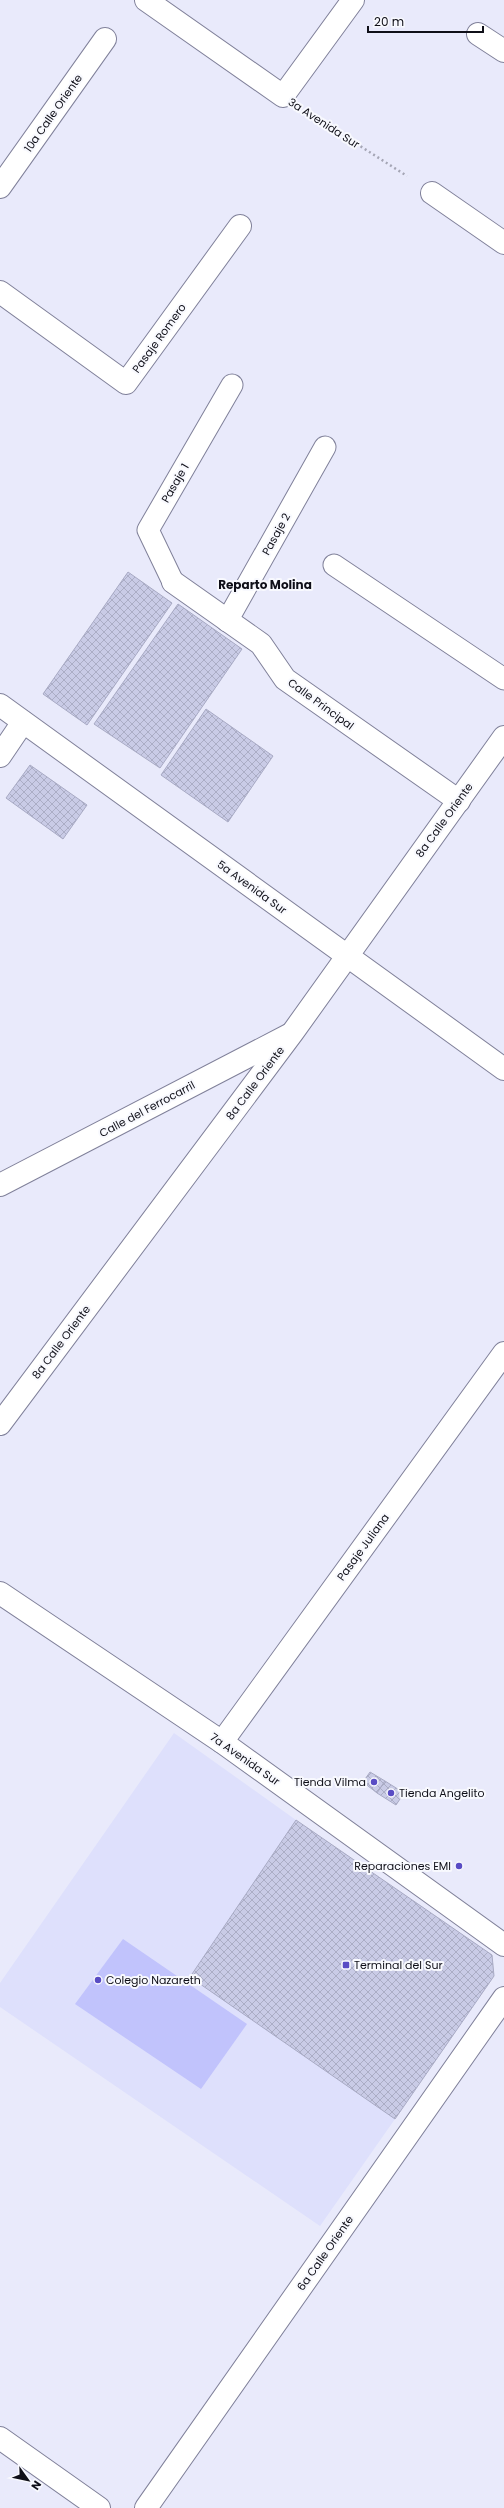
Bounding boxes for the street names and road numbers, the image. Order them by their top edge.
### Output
street label: 10a Calle Oriente [20,71,86,155]
street label: 3a Avenida Sur [285,94,363,152]
street label: Pasaje Romero [128,300,190,376]
street label: Pasaje 1 [157,460,193,506]
street label: Pasaje 2 [258,510,294,558]
street label: Calle Principal [285,675,357,733]
street label: 8a Calle Oriente [411,779,477,861]
street label: 5a Avenida Sur [214,856,290,918]
street label: 8a Calle Oriente [222,1043,288,1123]
street label: Calle del Ferrocarril [96,1077,198,1141]
street label: 8a Calle Oriente [28,1302,94,1382]
street label: Pasaje Juliana [333,1510,393,1584]
street label: 7a Avenida Sur [207,1729,283,1789]
street label: 6a Calle Oriente [293,2212,357,2294]

